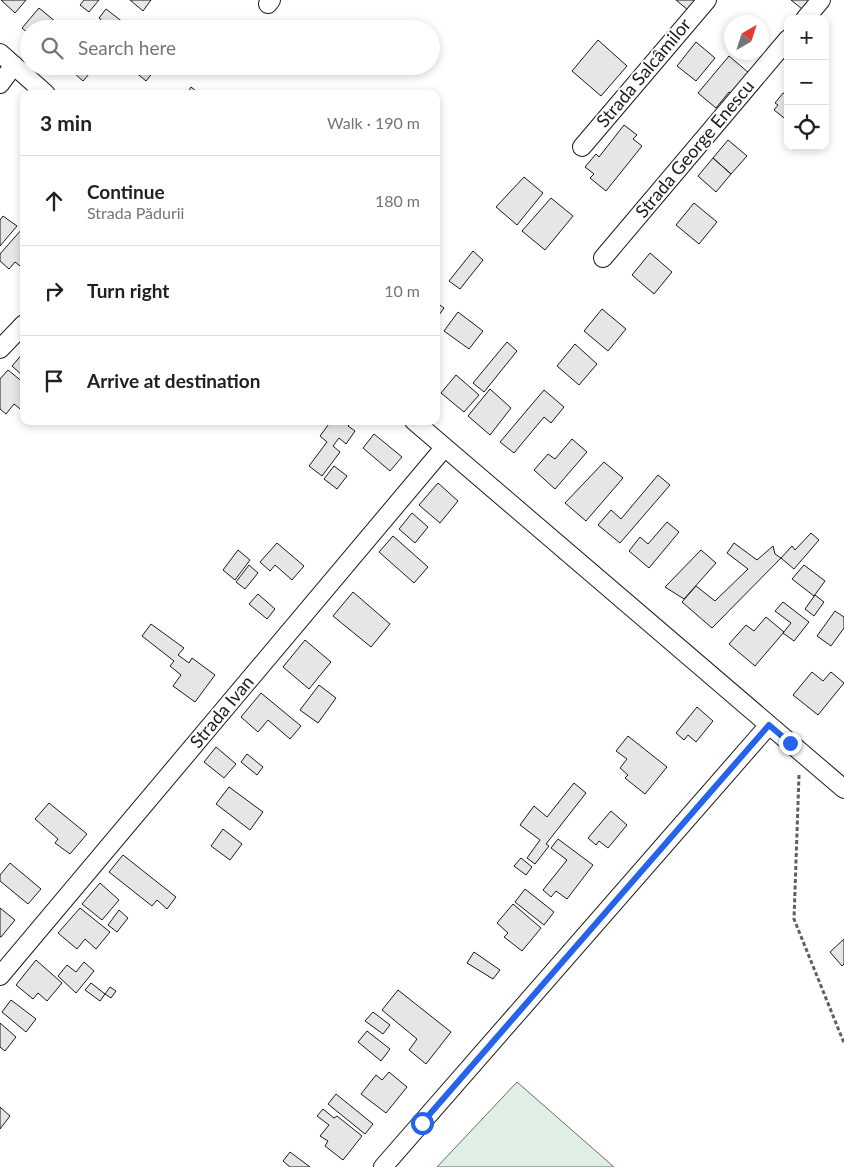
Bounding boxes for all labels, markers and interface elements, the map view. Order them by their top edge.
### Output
street label: Strada Salcâmilor [591,13,695,131]
north arrow [724,15,769,60]
map controls [784,15,829,150]
button: + [784,15,829,60]
search box [20,20,440,75]
icon: search [38,34,66,62]
text: Search here [78,36,176,59]
button: − [784,60,829,105]
street label: Strada George Enescu [630,75,758,222]
button: locate [784,105,829,150]
text: 3 min [40,110,92,135]
text: Walk · 190 m [327,113,420,132]
text: Continue [87,180,165,203]
icon: ahead [40,187,68,215]
text: 180 m [375,191,420,210]
text: Strada Pădurii [87,203,184,222]
icon: right [40,277,68,305]
text: Turn right [87,279,169,302]
text: 10 m [384,281,420,300]
icon: arrive [40,367,68,395]
text: Arrive at destination [87,369,260,392]
street label: Strada Ivan [185,671,258,752]
route end [779,732,802,755]
route start [411,1112,434,1135]

